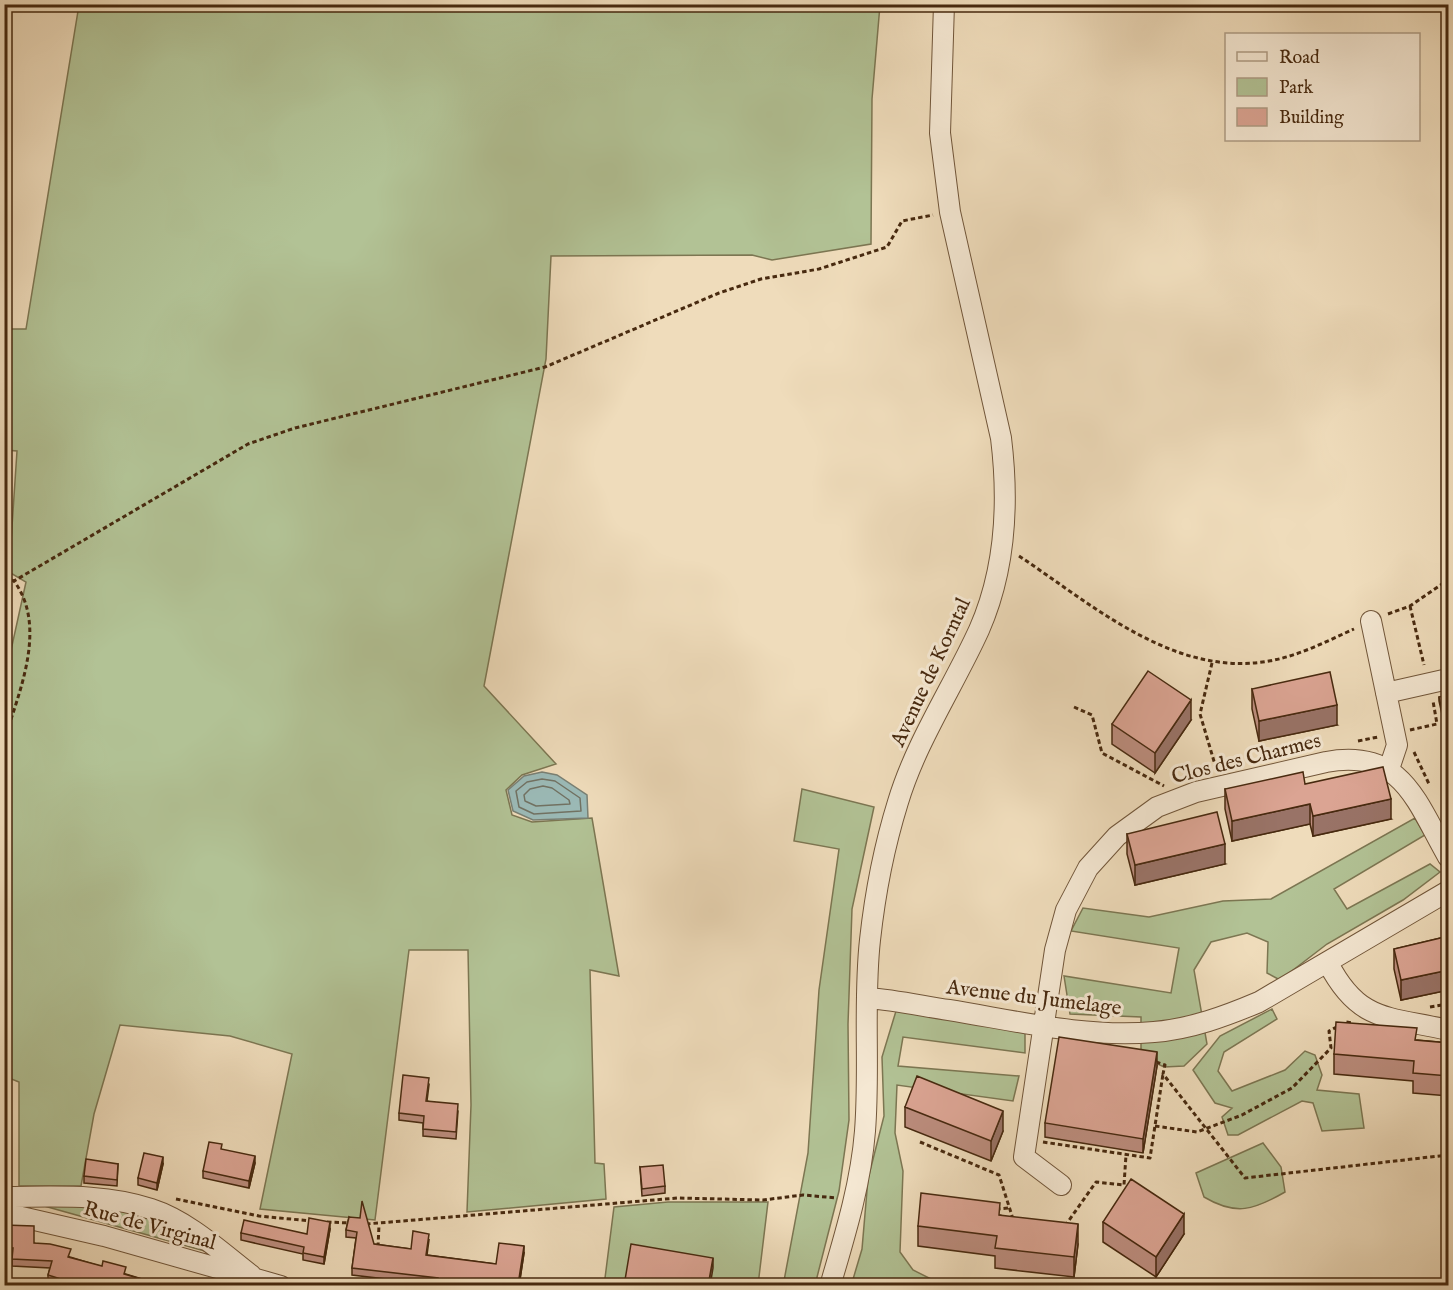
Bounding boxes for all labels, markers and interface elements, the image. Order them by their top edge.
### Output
legend [1225,33,1420,141]
text: Road [1279,47,1320,70]
text: Park [1279,77,1314,100]
text: Building [1279,107,1344,130]
street label: Avenue de Korntal [885,594,978,752]
street label: Clos des Charmes [1169,728,1324,791]
street label: Avenue du Jumelage [944,974,1123,1023]
street label: Rue de Virginal [80,1196,219,1257]

